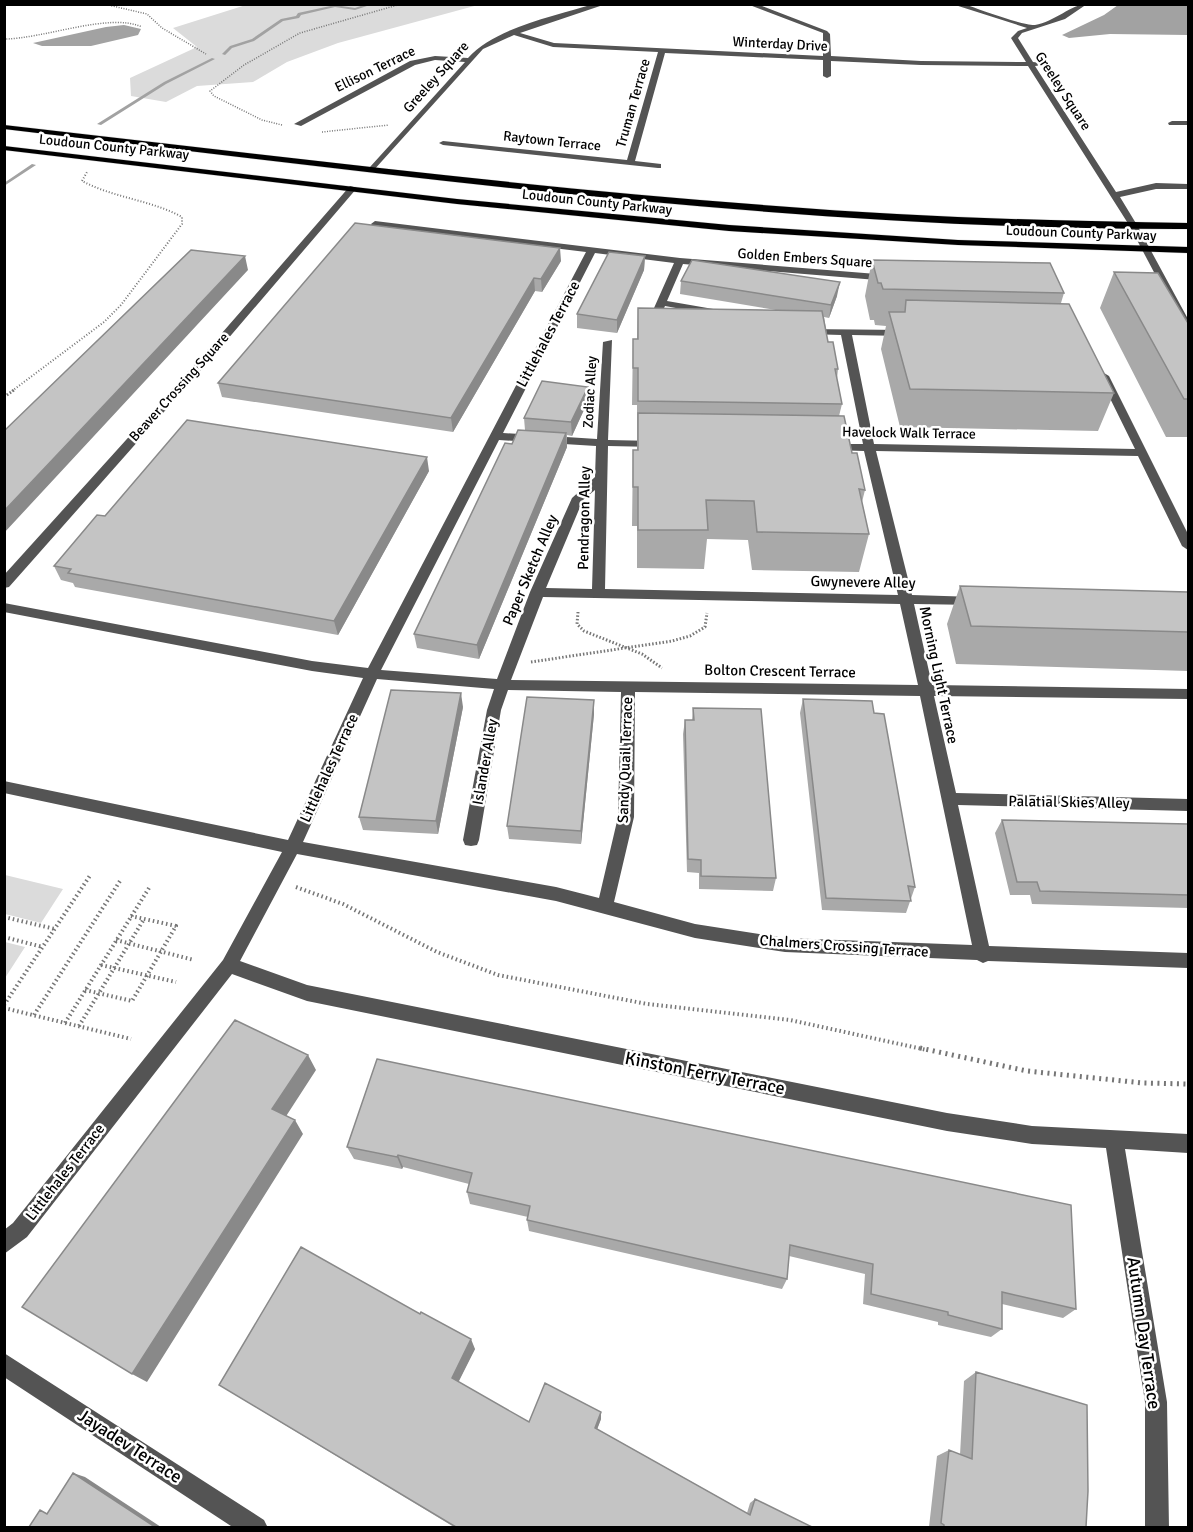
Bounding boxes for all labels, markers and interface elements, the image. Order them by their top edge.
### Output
street label: Winterday Drive [732,33,828,55]
street label: Greeley Square [400,38,472,116]
street label: Ellison Terrace [332,42,418,96]
street label: Greeley Square [1031,49,1095,133]
street label: Truman Terrace [612,57,654,149]
street label: Raytown Terrace [502,127,602,155]
street label: Loudoun County Parkway [38,131,190,163]
street label: Loudoun County Parkway [521,186,673,218]
street label: Loudoun County Parkway [1005,222,1157,244]
street label: Golden Embers Square [737,245,873,271]
street label: Littlehales Terrace [512,278,584,390]
street label: Beaver Crossing Square [126,329,232,445]
street label: Zodiac Alley [580,355,600,429]
street label: Havelock Walk Terrace [842,423,976,443]
street label: Pendragon Alley [574,466,594,570]
street label: Paper Sketch Alley [499,512,561,628]
street label: Gwynevere Alley [810,572,916,592]
street label: Morning Light Terrace [916,605,962,745]
street label: Bolton Crescent Terrace [704,661,856,681]
street label: Sandy Quail Terrace [614,697,636,823]
street label: Littlehales Terrace [296,711,362,825]
street label: Islander Alley [469,717,501,807]
street label: Palatial Skies Alley [1008,792,1130,812]
street label: Chalmers Crossing Terrace [759,931,929,961]
street label: Kinston Ferry Terrace [623,1047,787,1099]
street label: Littlehales Terrace [22,1120,108,1224]
street label: Autumn Day Terrace [1122,1255,1166,1411]
street label: Jayadev Terrace [74,1404,186,1488]

